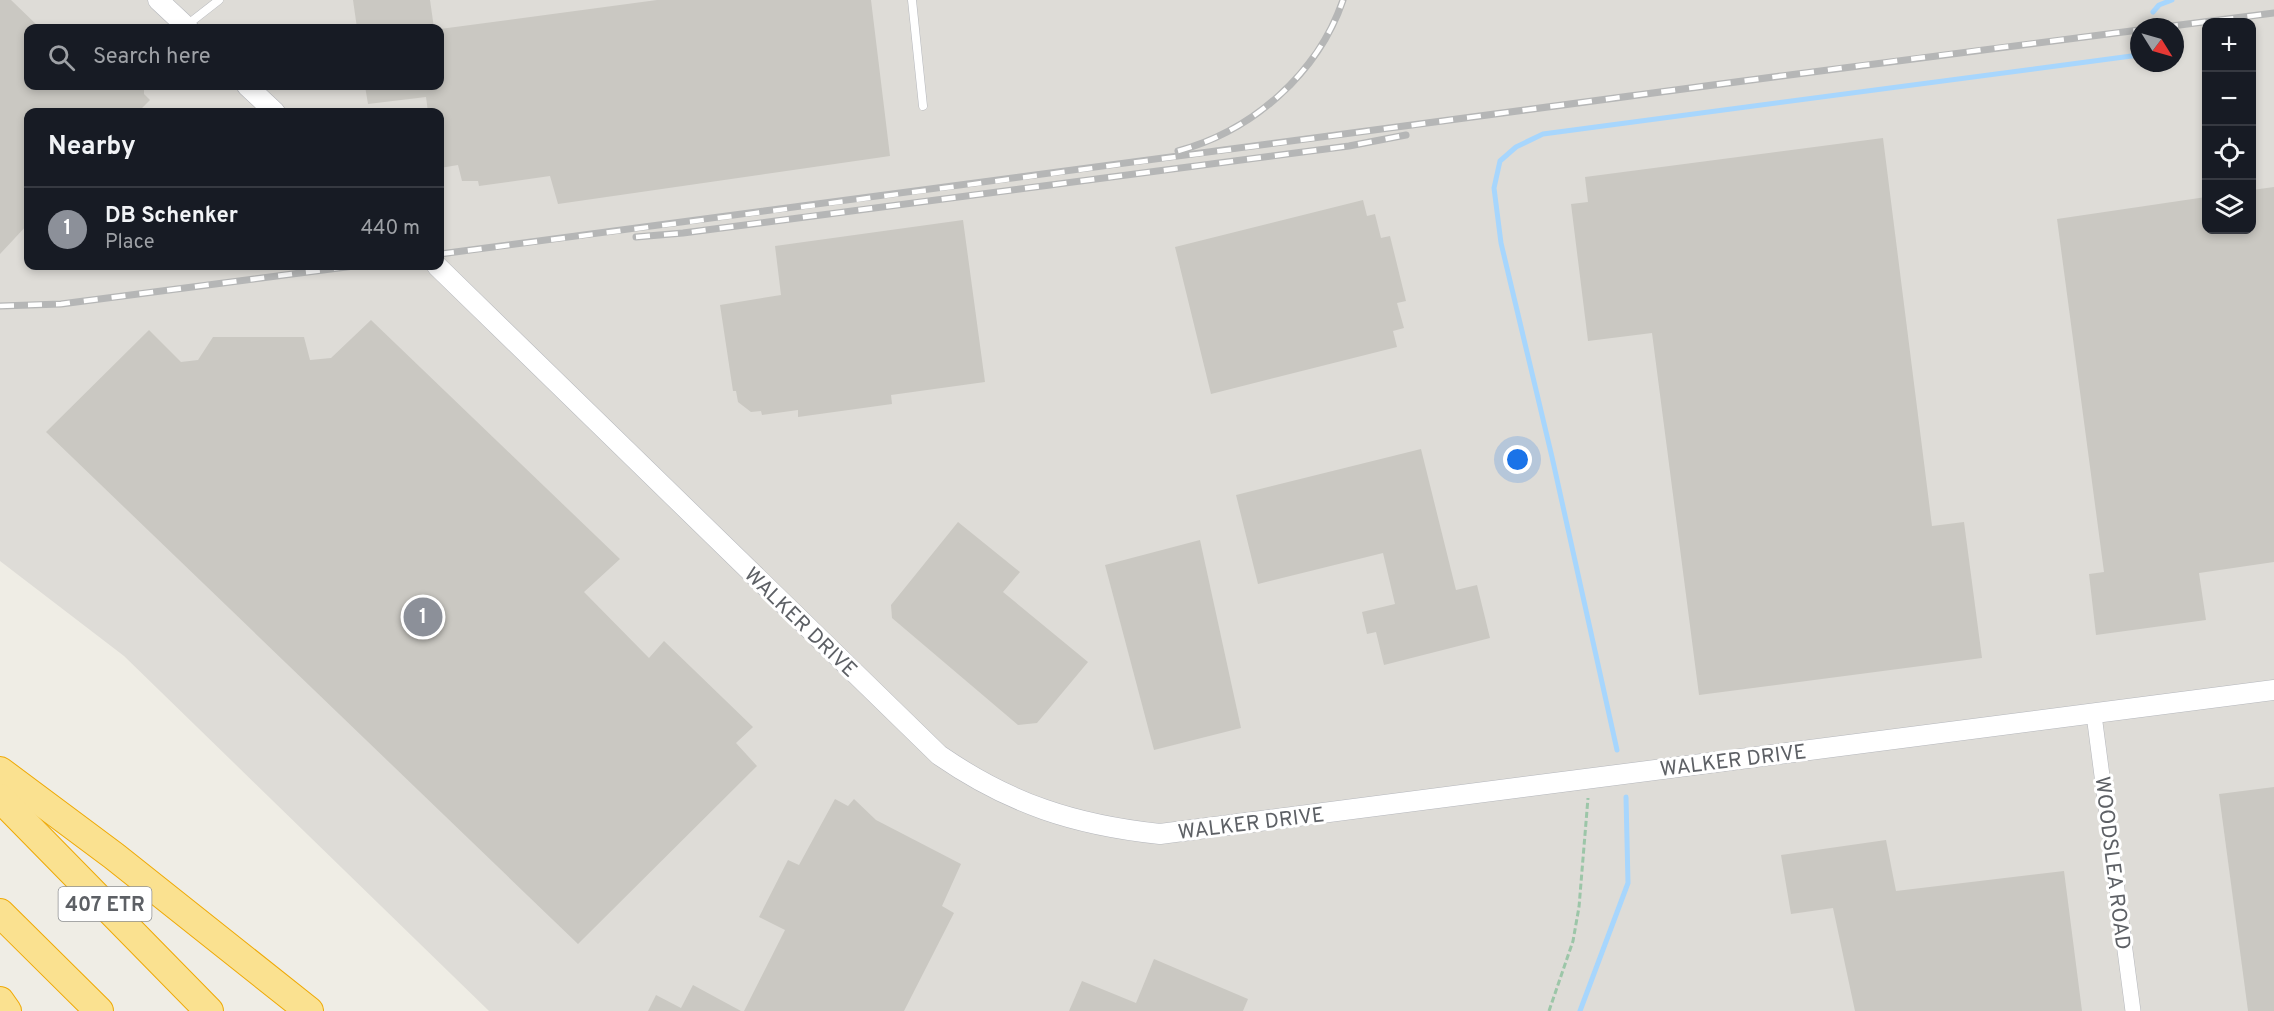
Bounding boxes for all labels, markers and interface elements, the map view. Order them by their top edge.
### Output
north arrow [2130,18,2184,72]
map controls [2202,18,2256,234]
button: + [2202,18,2256,72]
search box [24,24,444,90]
icon: search [45,41,78,74]
text: Search here [93,44,211,71]
button: − [2202,72,2256,126]
button: locate [2202,126,2256,180]
text: Nearby [48,131,136,164]
button: layers [2202,180,2256,234]
text: DB Schenker [105,203,238,230]
text: 1 [64,216,72,242]
text: 440 m [361,216,420,242]
text: Place [105,230,155,256]
your location [1503,445,1532,474]
street label: WALKER DRIVE [738,562,862,684]
pin: 1 [404,594,442,640]
street label: WALKER DRIVE [1658,739,1808,784]
street label: WOODSLEA ROAD [2087,775,2136,951]
street label: WALKER DRIVE [1176,802,1326,847]
road number: 407 ETR [58,887,152,921]

